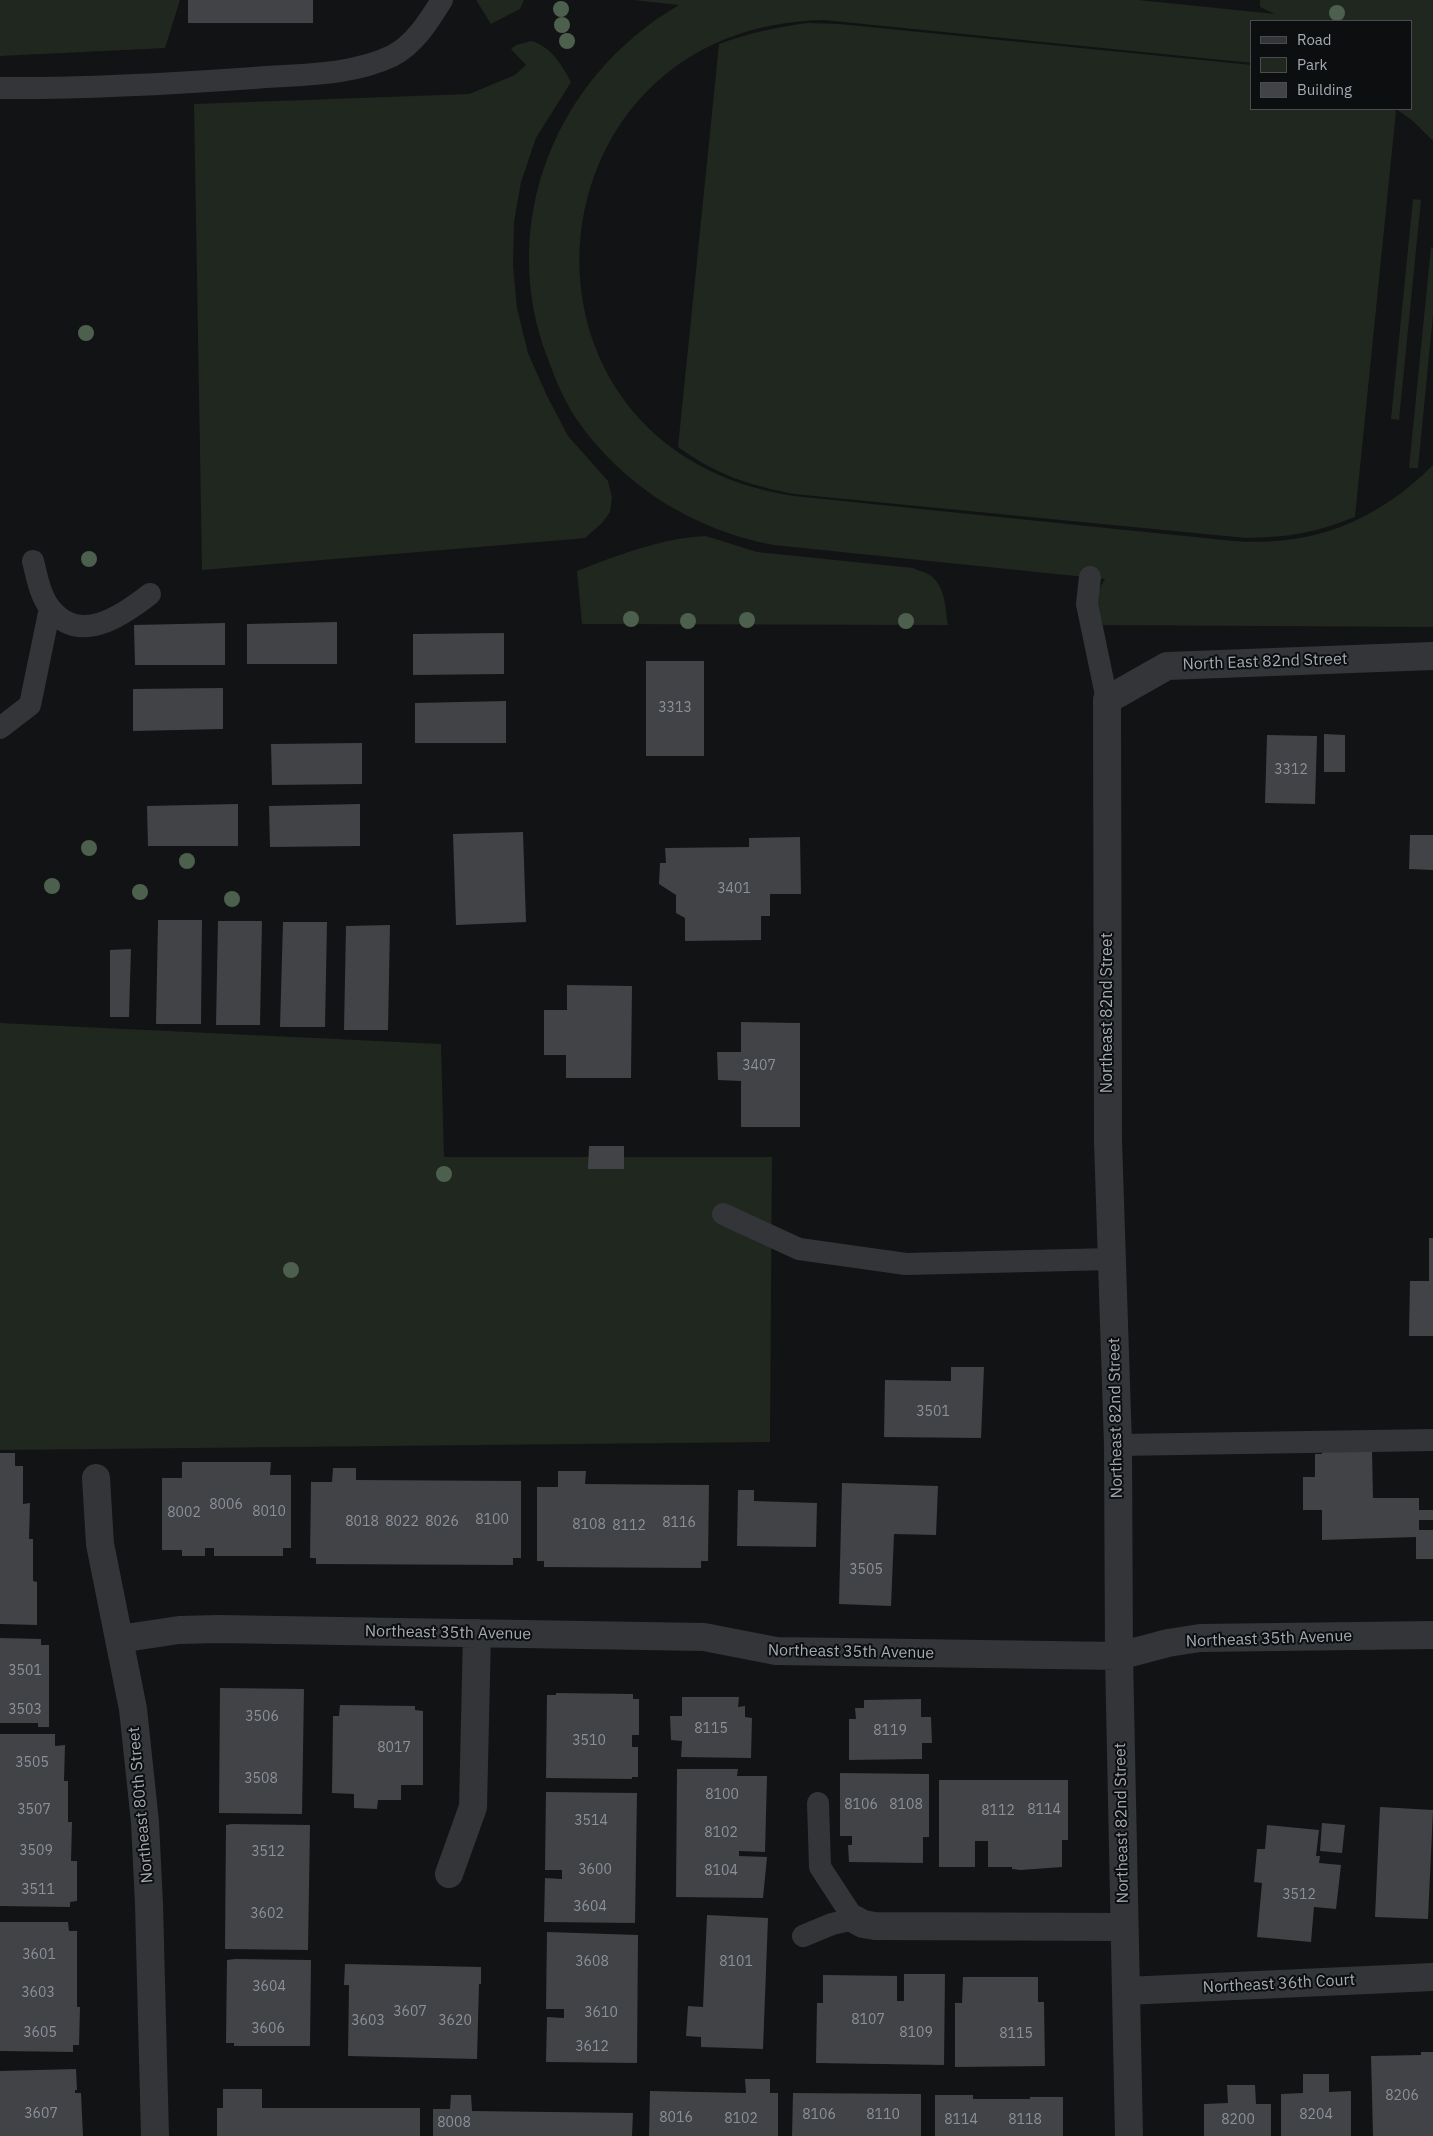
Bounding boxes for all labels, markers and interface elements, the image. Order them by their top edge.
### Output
legend [1250,20,1413,110]
text: Road [1297,30,1332,49]
text: Park [1297,55,1327,74]
text: Building [1297,80,1352,99]
street label: North East 82nd Street [1182,650,1348,674]
house number: 3313 [658,700,692,716]
house number: 3312 [1274,762,1308,778]
house number: 3401 [717,881,751,897]
street label: Northeast 82nd Street [1097,933,1117,1093]
house number: 3407 [742,1058,776,1074]
street label: Northeast 82nd Street [1105,1338,1127,1498]
house number: 3501 [916,1404,950,1420]
house number: 8006 [209,1497,243,1513]
house number: 8010 [252,1504,286,1520]
house number: 8002 [167,1505,201,1521]
house number: 8100 [475,1512,509,1528]
house number: 8018 [345,1514,379,1530]
house number: 8022 [385,1514,419,1530]
house number: 8026 [425,1514,459,1530]
house number: 8116 [662,1515,696,1531]
house number: 8108 [572,1517,606,1533]
house number: 8112 [612,1518,646,1534]
house number: 3505 [849,1562,883,1578]
street label: Northeast 35th Avenue [365,1622,531,1644]
street label: Northeast 35th Avenue [1186,1627,1352,1651]
street label: Northeast 35th Avenue [768,1641,934,1663]
house number: 3501 [8,1663,42,1679]
house number: 3503 [8,1702,42,1718]
house number: 3506 [245,1709,279,1725]
house number: 8115 [694,1721,728,1737]
house number: 8119 [873,1723,907,1739]
street label: Northeast 80th Street [125,1726,157,1884]
house number: 3510 [572,1733,606,1749]
house number: 8017 [377,1740,411,1756]
street label: Northeast 82nd Street [1111,1743,1133,1903]
house number: 3505 [15,1755,49,1771]
house number: 3508 [244,1771,278,1787]
house number: 8100 [705,1787,739,1803]
house number: 8106 [844,1797,878,1813]
house number: 8108 [889,1797,923,1813]
house number: 3507 [17,1802,51,1818]
house number: 8114 [1027,1802,1061,1818]
house number: 8112 [981,1803,1015,1819]
house number: 3514 [574,1813,608,1829]
house number: 8102 [704,1825,738,1841]
house number: 3509 [19,1843,53,1859]
house number: 3512 [251,1844,285,1860]
house number: 3600 [578,1862,612,1878]
house number: 8104 [704,1863,738,1879]
house number: 3511 [21,1882,55,1898]
house number: 3512 [1282,1887,1316,1903]
house number: 3604 [573,1899,607,1915]
house number: 3602 [250,1906,284,1922]
house number: 3601 [22,1947,56,1963]
house number: 3608 [575,1954,609,1970]
house number: 8101 [719,1954,753,1970]
street label: Northeast 36th Court [1202,1970,1356,1998]
house number: 3604 [252,1979,286,1995]
house number: 3603 [21,1985,55,2001]
house number: 3607 [393,2004,427,2020]
house number: 3610 [584,2005,618,2021]
house number: 8107 [851,2012,885,2028]
house number: 3603 [351,2013,385,2029]
house number: 3620 [438,2013,472,2029]
house number: 3606 [251,2021,285,2037]
house number: 3605 [23,2025,57,2041]
house number: 8109 [899,2025,933,2041]
house number: 8115 [999,2026,1033,2042]
house number: 3612 [575,2039,609,2055]
house number: 8206 [1385,2088,1419,2104]
house number: 3607 [24,2106,58,2122]
house number: 8106 [802,2107,836,2123]
house number: 8110 [866,2107,900,2123]
house number: 8204 [1299,2107,1333,2123]
house number: 8016 [659,2110,693,2126]
house number: 8102 [724,2111,758,2127]
house number: 8114 [944,2112,978,2128]
house number: 8118 [1008,2112,1042,2128]
house number: 8200 [1221,2112,1255,2128]
house number: 8008 [437,2115,471,2131]

